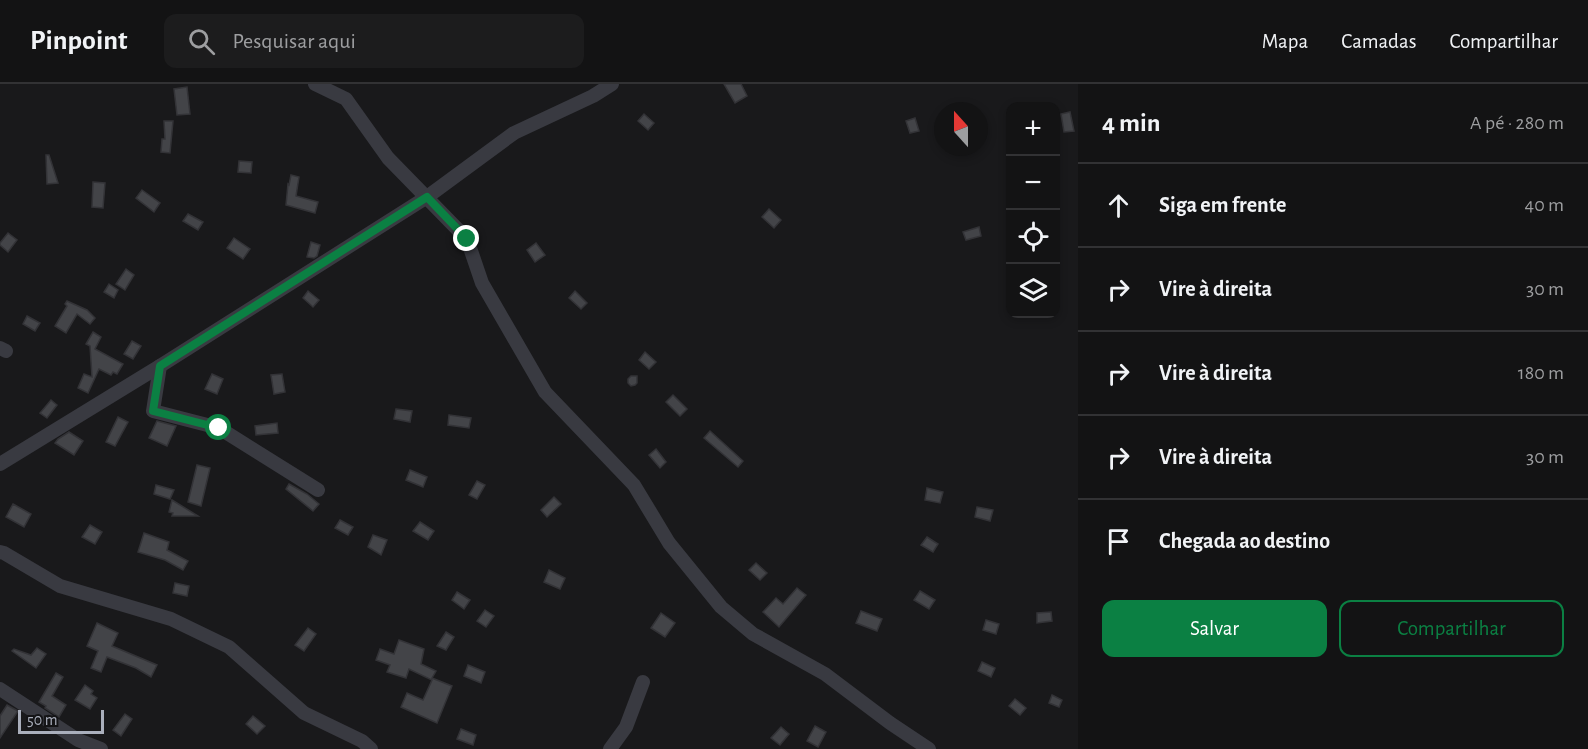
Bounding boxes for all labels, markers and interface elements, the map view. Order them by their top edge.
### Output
search box [164,14,584,68]
icon: search [185,25,218,58]
text: Pinpoint [30,27,128,55]
text: Pesquisar aqui [233,30,356,52]
text: Mapa [1262,31,1308,52]
text: Camadas [1341,31,1416,52]
text: Compartilhar [1449,31,1558,52]
north arrow [934,102,988,156]
map controls [1006,102,1060,318]
button: + [1006,102,1060,156]
text: 4 min [1102,110,1161,136]
text: A pé · 280 m [1470,113,1564,133]
button: − [1006,156,1060,210]
icon: ahead [1102,189,1135,222]
text: Siga em frente [1159,194,1286,216]
text: 40 m [1525,195,1564,215]
button: locate [1006,210,1060,264]
route end [453,225,479,251]
button: layers [1006,264,1060,318]
icon: right [1102,273,1135,306]
text: Vire à direita [1159,278,1272,300]
text: 30 m [1526,279,1564,299]
icon: right [1102,357,1135,390]
text: Vire à direita [1159,362,1272,384]
text: 180 m [1518,363,1564,383]
route start [205,414,231,440]
icon: right [1102,441,1135,474]
text: Vire à direita [1159,446,1272,468]
text: 30 m [1526,447,1564,467]
icon: arrive [1102,525,1135,558]
text: Chegada ao destino [1159,530,1330,552]
button: Salvar [1102,600,1327,657]
button: Compartilhar [1339,600,1564,657]
scale bar [18,707,104,734]
text: 50 m [27,712,58,728]

